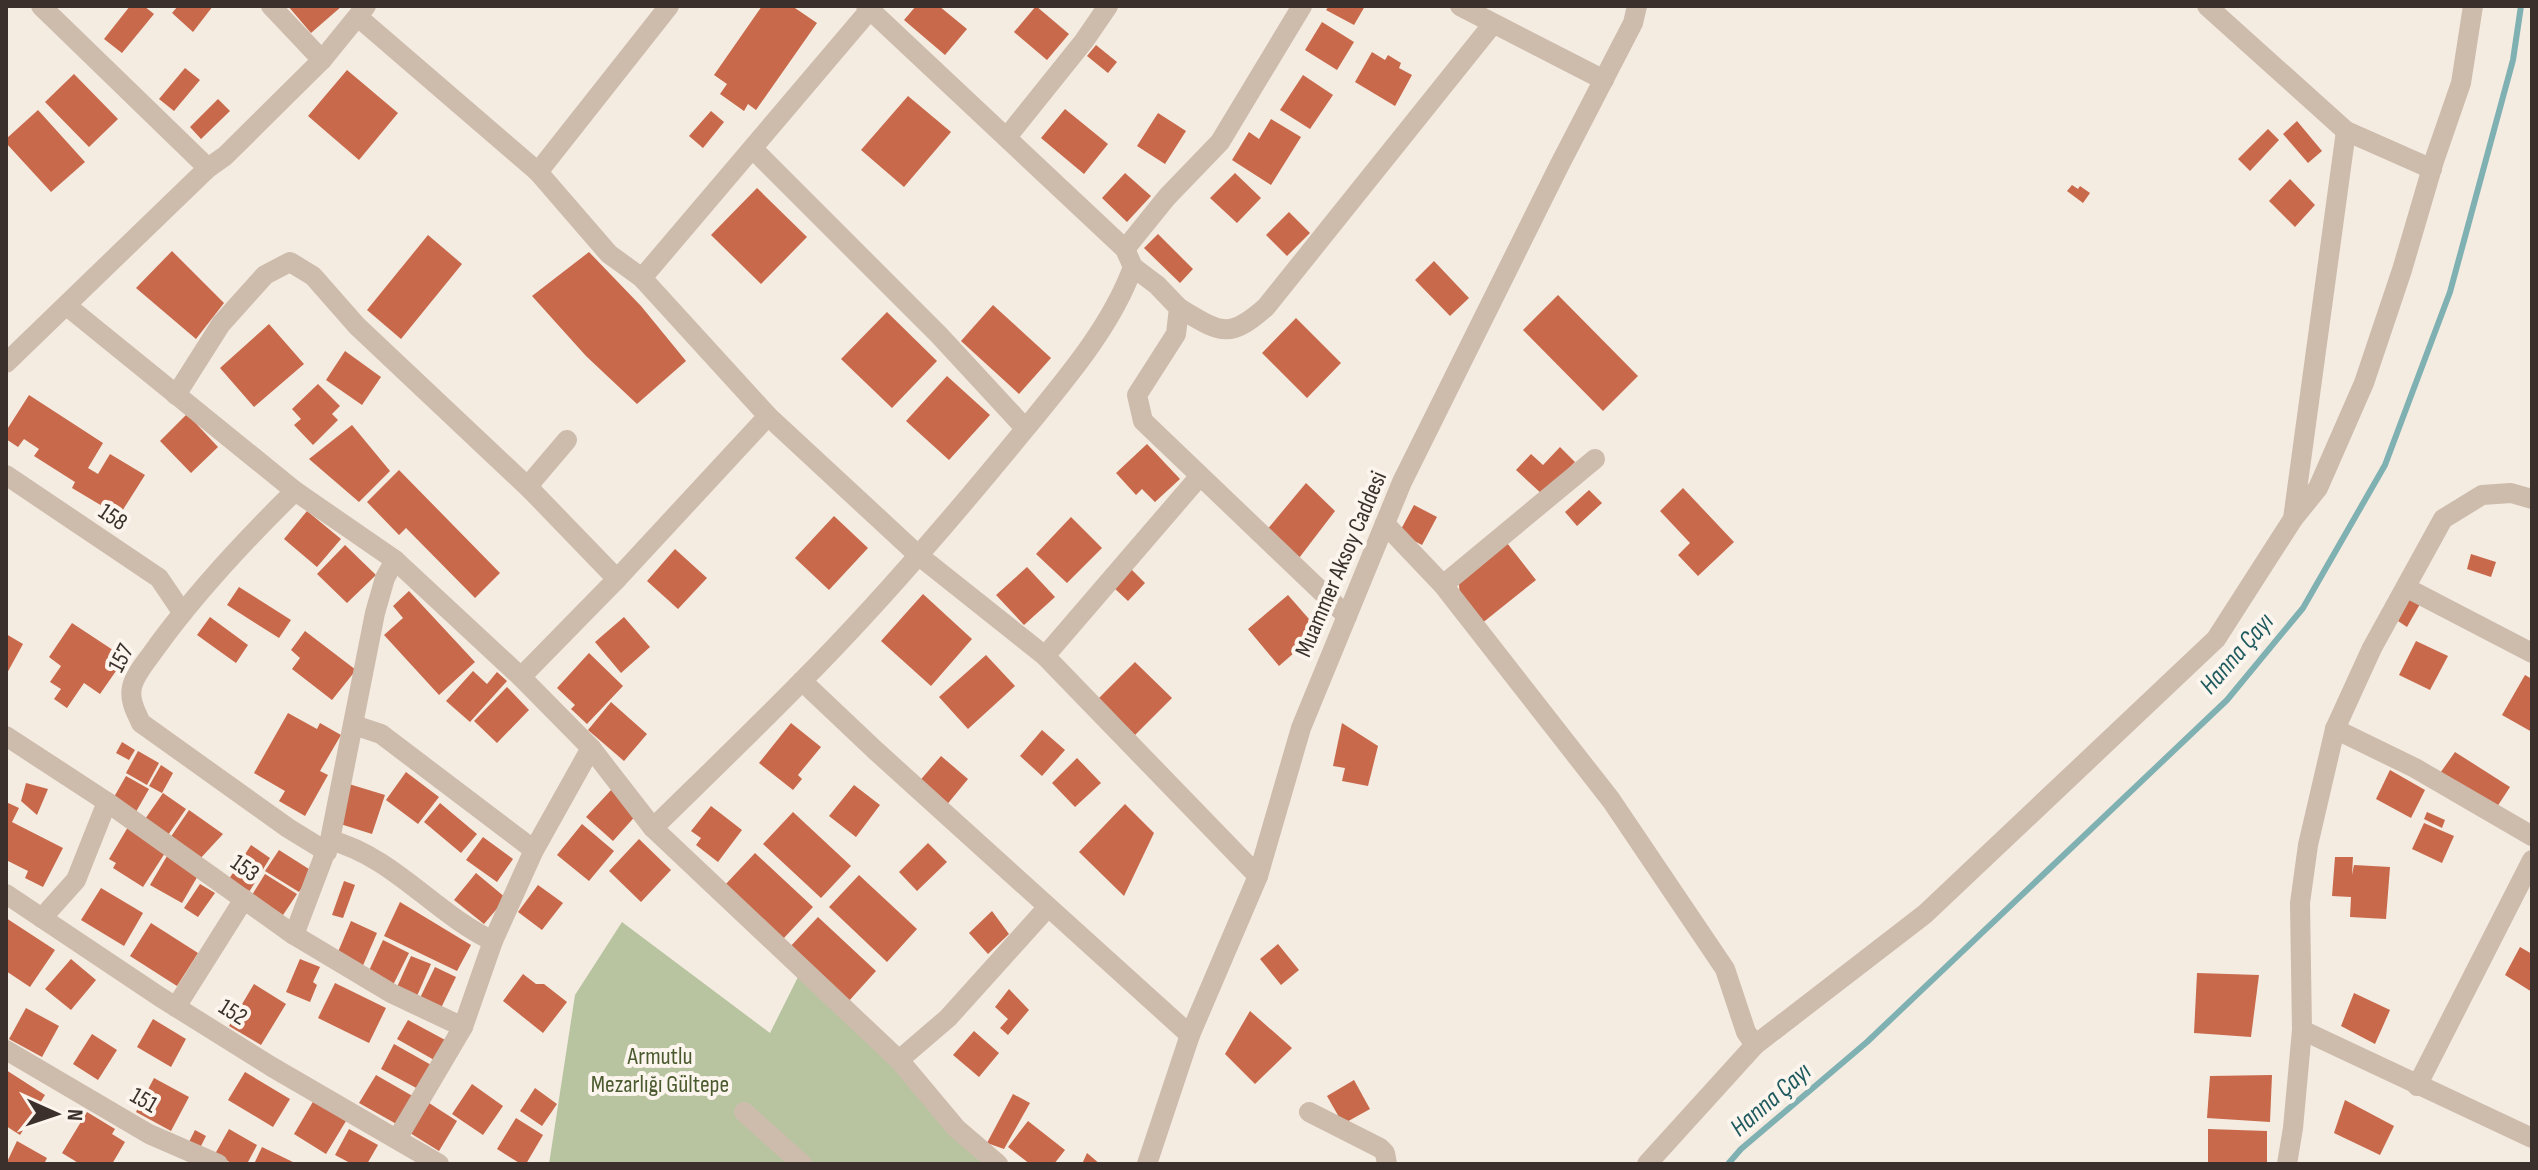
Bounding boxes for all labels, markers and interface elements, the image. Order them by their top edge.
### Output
street label: Muammer Aksoy Caddesi [1289,467,1393,661]
street label: 158 [93,497,133,537]
water label: Hanna Çayı [2193,607,2281,701]
street label: 157 [102,639,140,677]
street label: 153 [225,848,265,888]
street label: 152 [213,992,253,1032]
park label: Armutlu Mezarlığı Gültepe [591,1042,729,1099]
water label: Hanna Çayı [1724,1056,1818,1144]
north arrow [16,1074,96,1154]
street label: 151 [125,1081,163,1119]
text: N [61,1108,88,1122]

